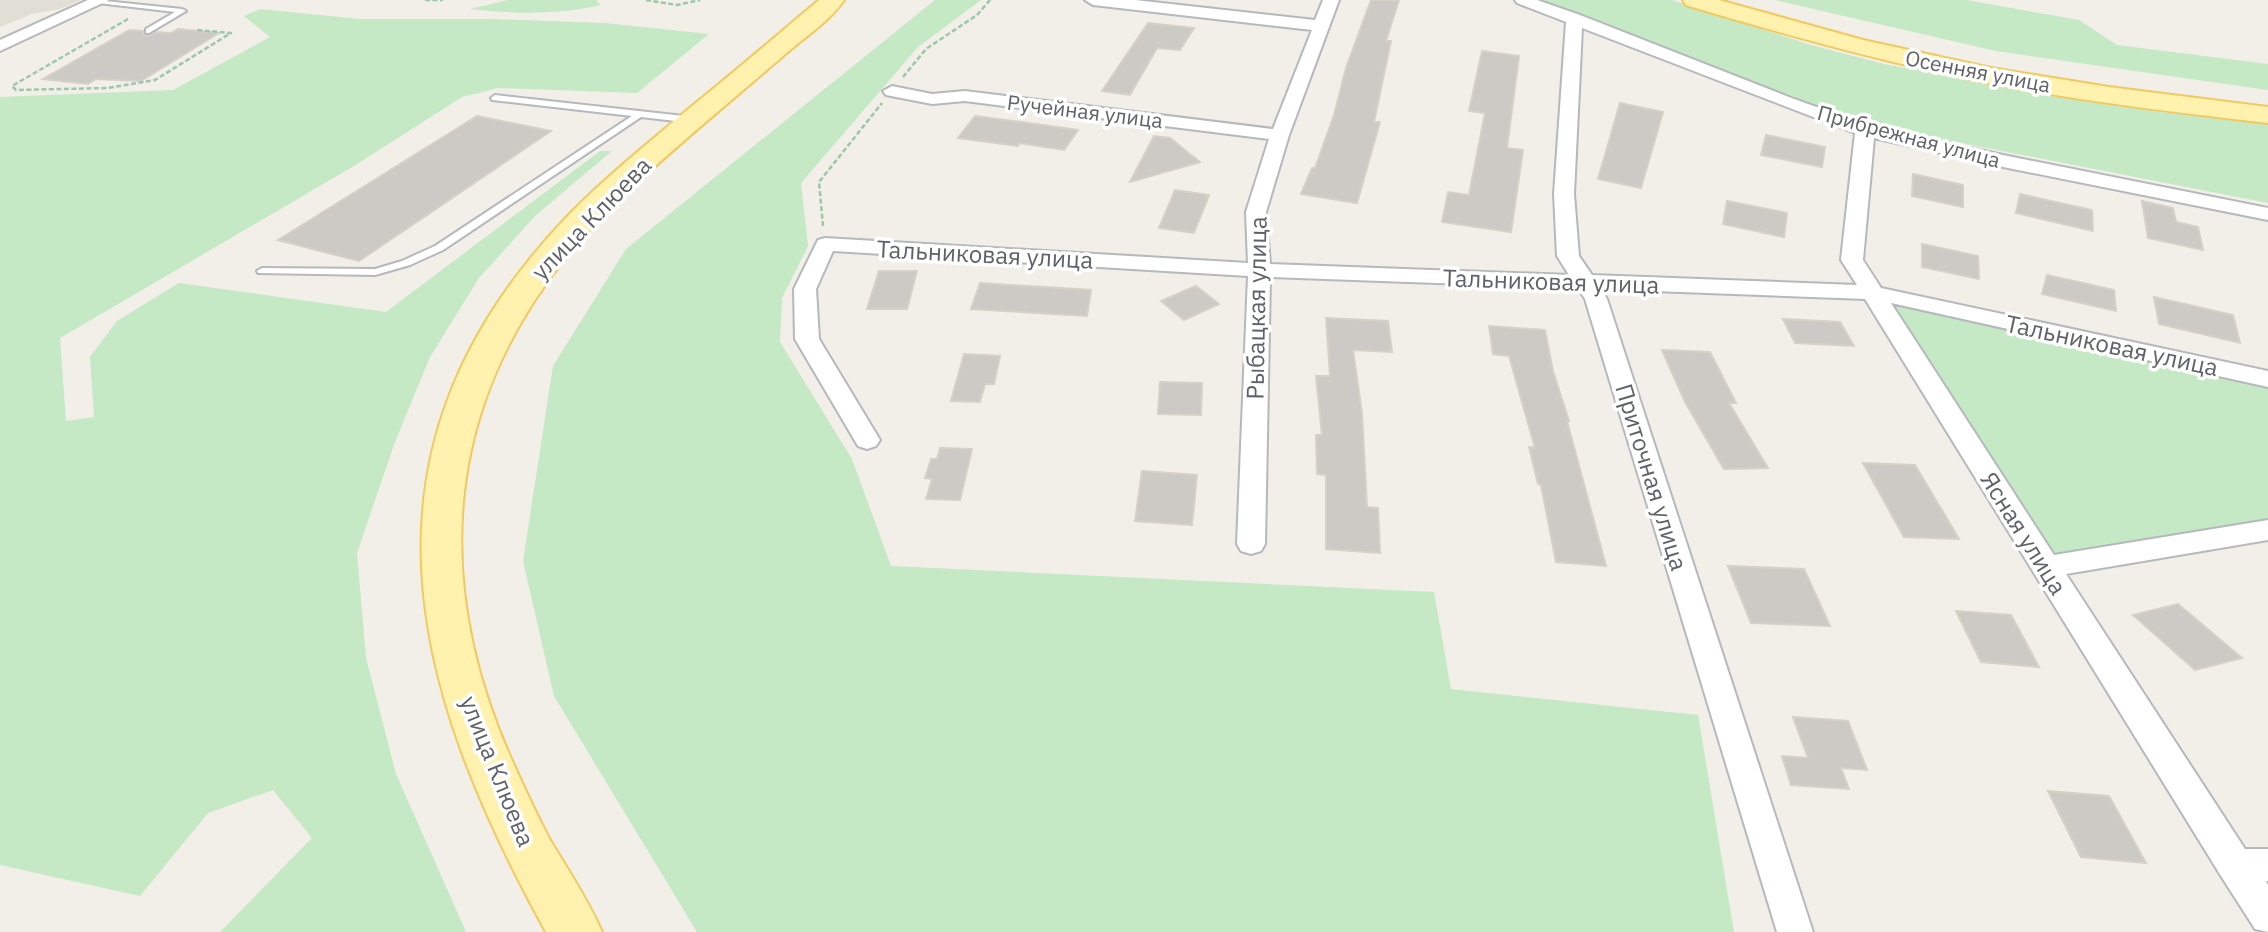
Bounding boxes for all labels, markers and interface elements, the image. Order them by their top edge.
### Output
street label: Осенняя улица [1903,43,2053,99]
street label: Ручейная улица [1006,88,1164,134]
street label: Прибрежная улица [1814,98,2004,174]
street label: улица Клюева [524,149,658,287]
street label: Рыбацкая улица [1238,216,1274,400]
street label: Тальниковая улица [876,232,1094,276]
street label: Тальниковая улица [1442,261,1660,301]
street label: Тальниковая улица [2003,307,2221,383]
street label: Приточная улица [1608,380,1696,575]
street label: Ясная улица [1974,465,2075,601]
street label: улица Клюева [453,691,543,851]

